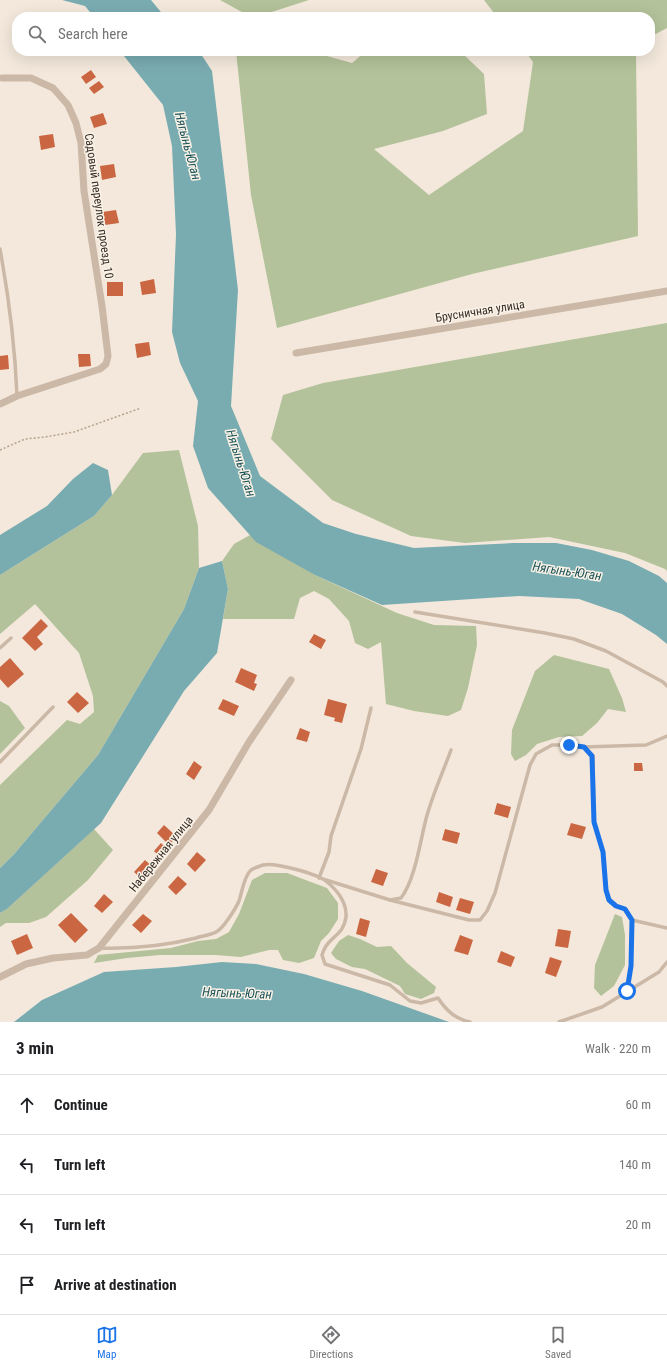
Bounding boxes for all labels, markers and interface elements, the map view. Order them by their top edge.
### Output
search box [12,12,655,56]
icon: search [26,23,48,45]
text: Search here [58,25,128,43]
water label: Нягынь-Юган [172,110,204,182]
street label: Садовый переулок проезд 10 [82,132,116,280]
street label: Брусничная улица [434,297,526,325]
water label: Нягынь-Юган [223,428,259,499]
water label: Нягынь-Юган [531,559,603,583]
route end [560,736,578,754]
street label: Набережная улица [126,813,196,895]
route start [618,982,636,1000]
water label: Нягынь-Юган [202,984,273,1002]
text: 3 min [16,1038,54,1058]
text: Walk · 220 m [585,1041,651,1056]
icon: ahead [16,1094,38,1116]
text: Continue [54,1096,108,1114]
text: 60 m [625,1097,651,1112]
icon: left [16,1154,38,1176]
text: Turn left [54,1156,105,1174]
text: 140 m [619,1157,651,1172]
icon: left [16,1214,38,1236]
text: Turn left [54,1216,105,1234]
text: 20 m [625,1217,651,1232]
icon: arrive [16,1274,38,1296]
text: Arrive at destination [54,1276,177,1294]
tab: Map [96,1324,118,1361]
tab: Directions [309,1324,353,1361]
tab: Saved [545,1324,571,1361]

